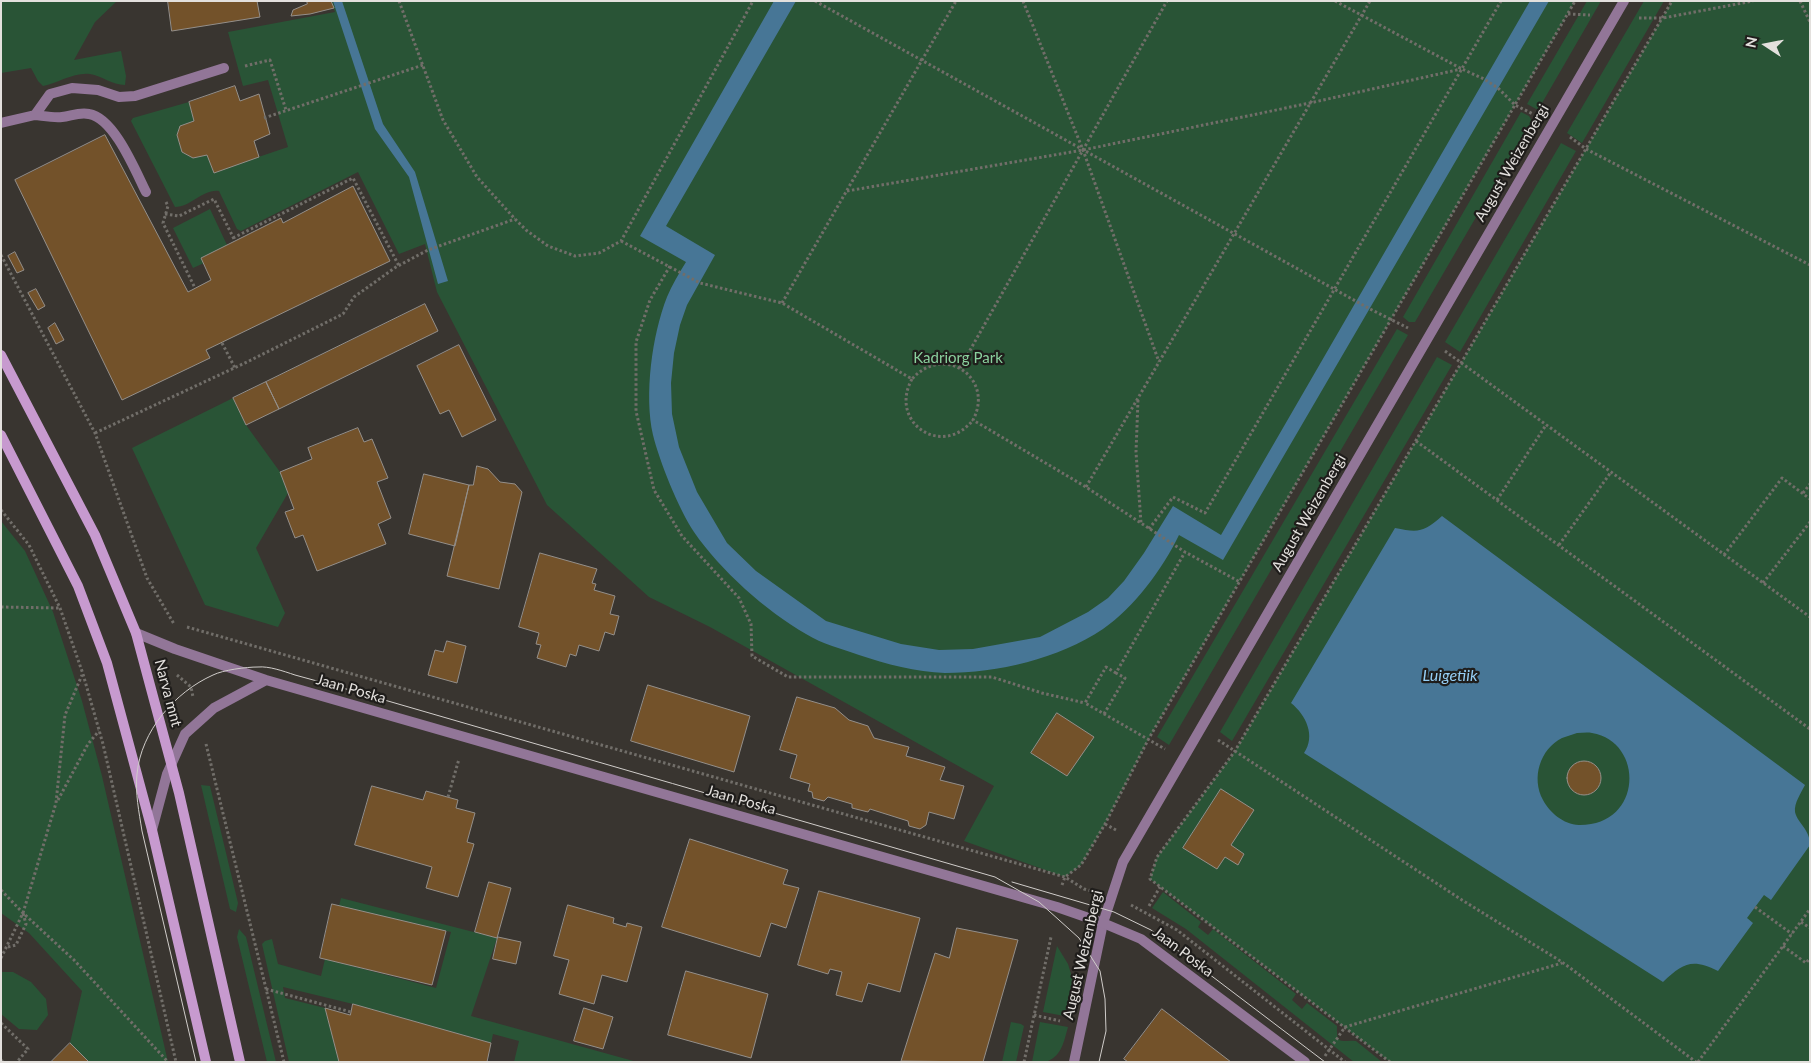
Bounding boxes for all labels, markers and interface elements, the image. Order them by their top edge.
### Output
north arrow [1741,20,1791,70]
text: N [1741,35,1760,49]
street label: August Weizenbergi [1471,101,1553,225]
park label: Kadriorg Park [913,349,1003,367]
street label: August Weizenbergi [1268,451,1350,575]
street label: Narva mnt [150,657,186,729]
water label: Luigetiik [1423,666,1477,686]
street label: Jaan Poska [314,670,388,708]
street label: Jaan Poska [704,781,778,819]
street label: August Weizenbergi [1059,888,1107,1022]
street label: Jaan Poska [1149,923,1217,981]

